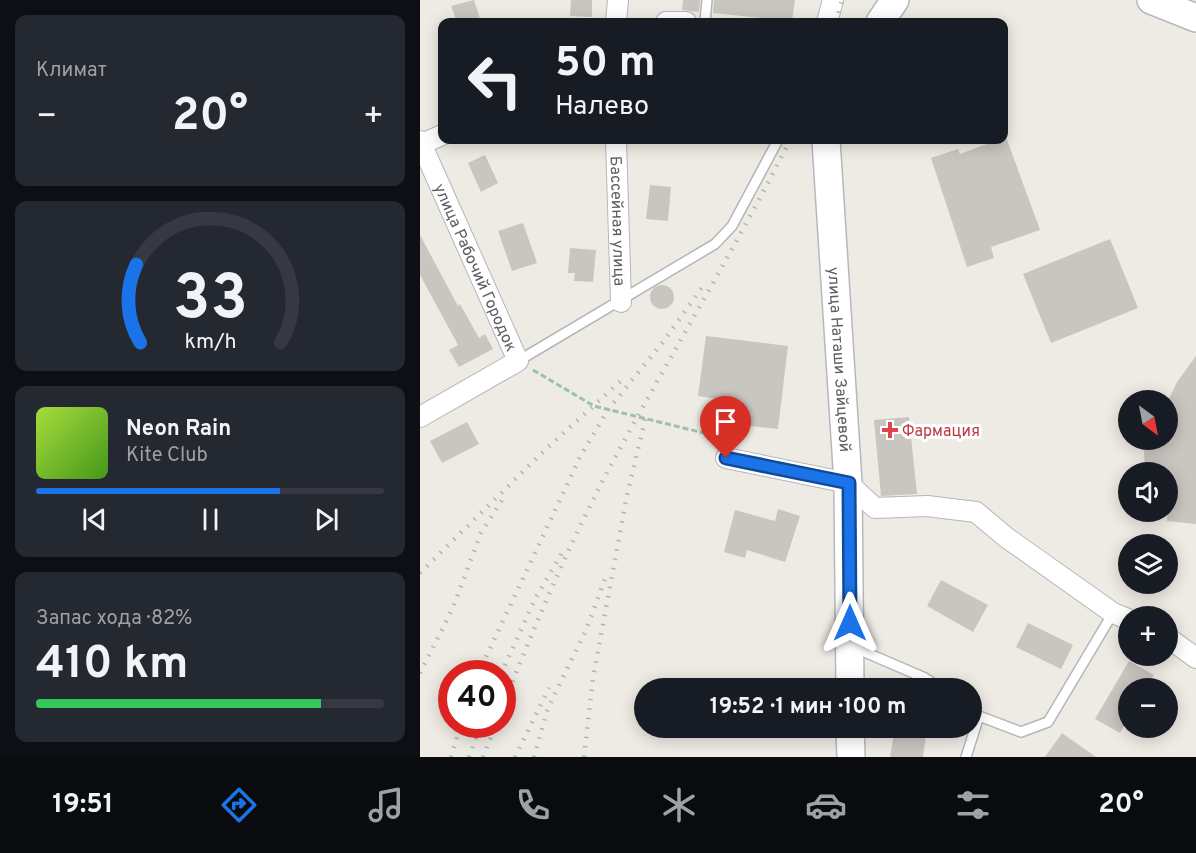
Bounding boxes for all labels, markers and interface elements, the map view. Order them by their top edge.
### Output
text: 50 m [555,38,656,91]
icon: left [456,42,534,120]
text: Климат [36,58,107,84]
text: 20° [172,89,248,146]
text: Налево [555,90,649,124]
text: − [36,97,57,139]
text: + [363,97,384,139]
street label: Бассейная улица [604,156,629,286]
street label: улица Рабочий Городок [428,181,520,355]
text: 33 [173,262,247,341]
street label: улица Наташи Зайцевой [822,266,854,453]
text: km/h [184,329,236,356]
north arrow [1118,390,1178,450]
map controls [1118,390,1178,738]
pin [700,396,751,458]
icon: arrive [709,405,742,438]
text: Neon Rain [126,416,231,443]
place label: Фармация [902,422,980,442]
marker: Фармация [883,423,897,437]
text: Kite Club [126,443,208,469]
button: sound [1118,462,1178,522]
icon: previous [78,503,111,536]
icon: pause [194,503,227,536]
icon: next [310,503,343,536]
button: layers [1118,534,1178,594]
position arrow [818,591,882,655]
text: Запас хода · 82% [36,606,193,632]
button: + [1118,606,1178,666]
text: 410 km [36,637,188,694]
speed limit sign: 40 [438,660,516,738]
button: − [1118,678,1178,738]
text: 19:52 · 1 мин · 100 m [710,694,906,721]
icon: directions [218,784,260,826]
icon: music [365,784,407,826]
icon: phone [512,784,554,826]
icon: climate [658,784,700,826]
icon: car [805,784,847,826]
icon: filters [952,784,994,826]
text: 19:51 [52,788,114,822]
text: 20° [1098,788,1144,822]

